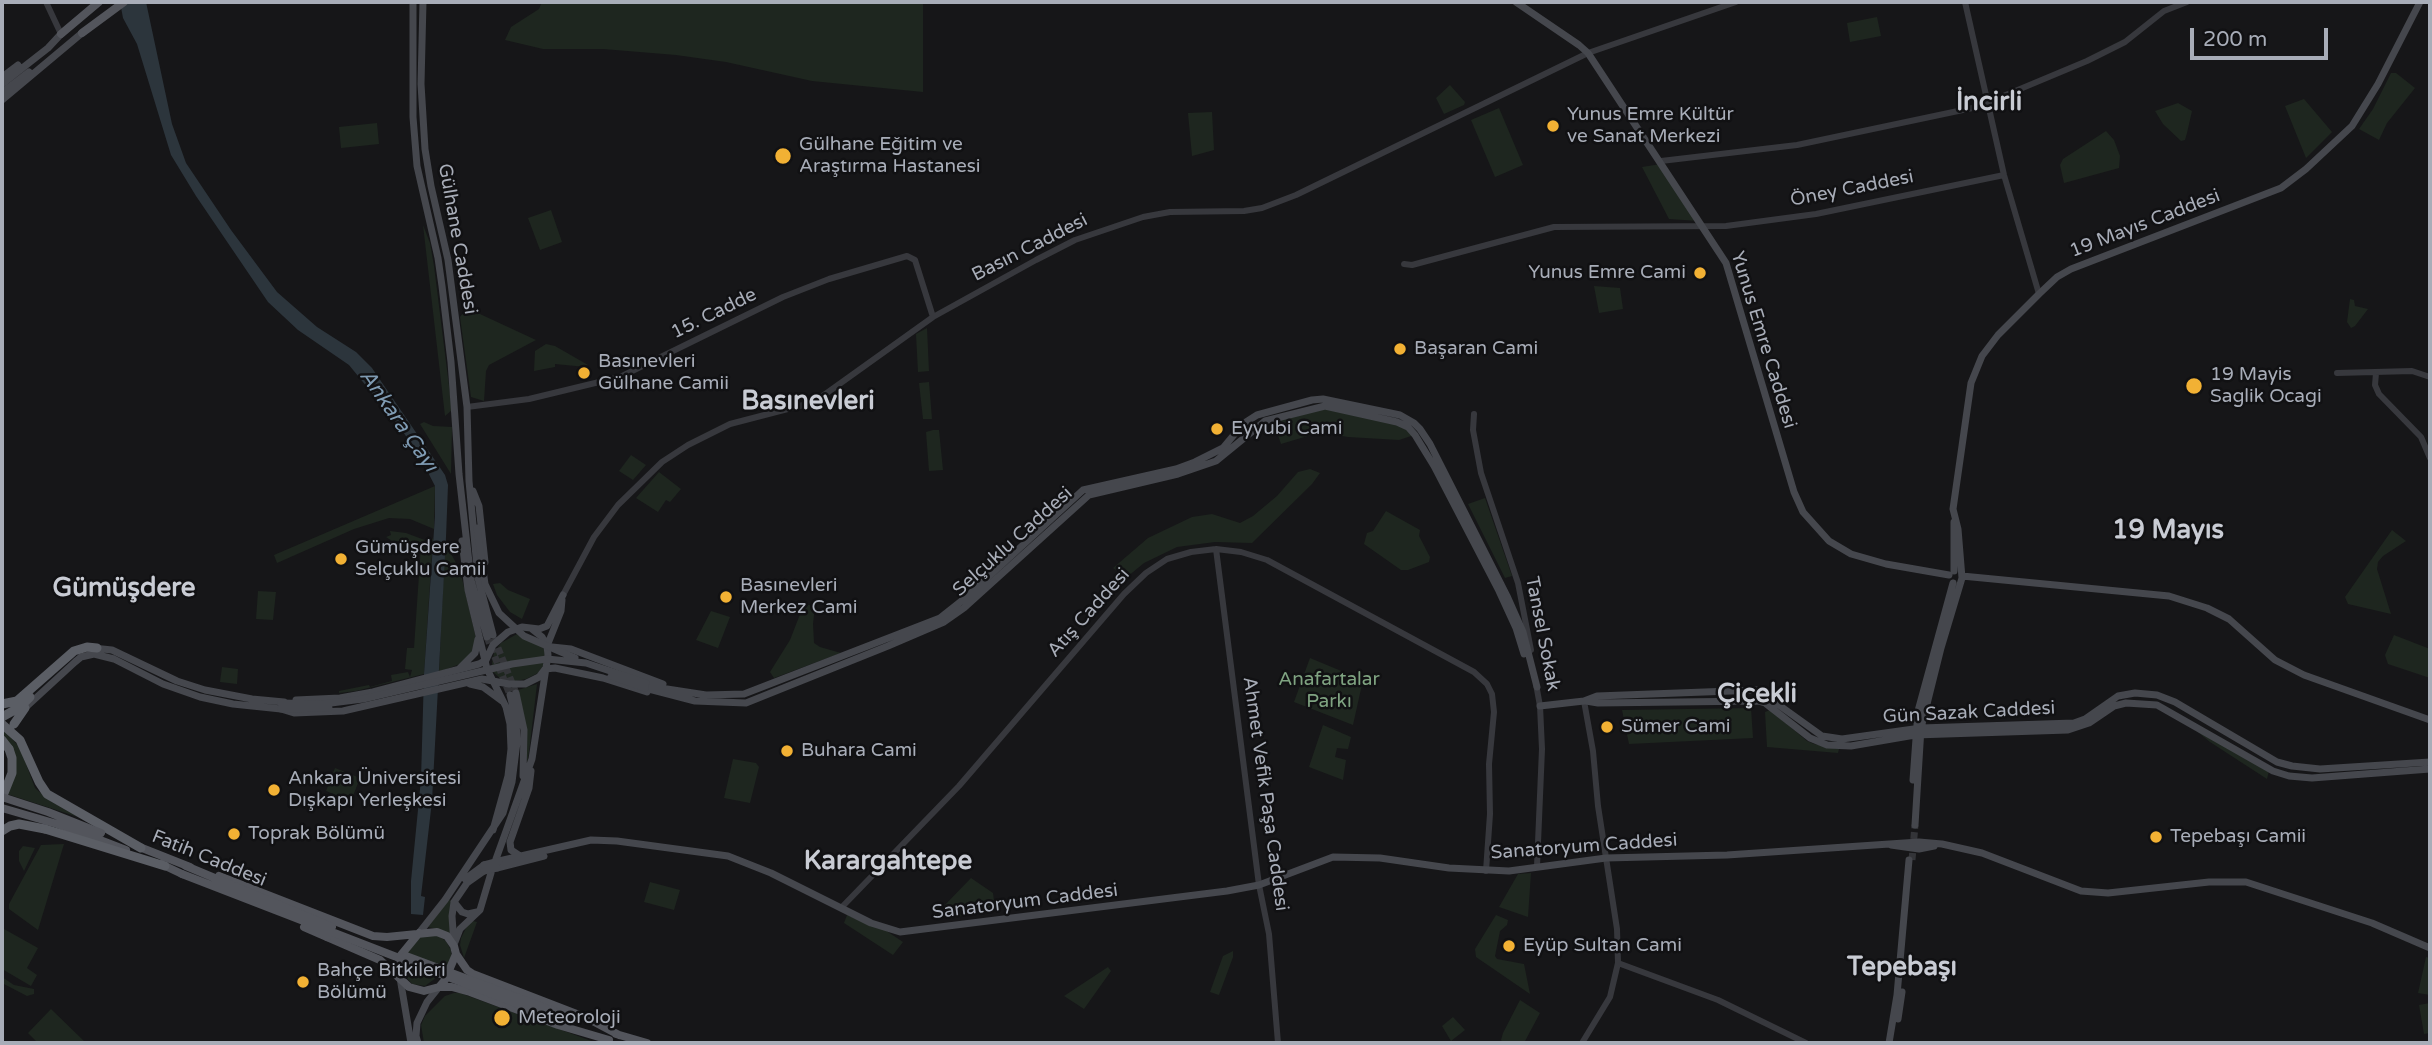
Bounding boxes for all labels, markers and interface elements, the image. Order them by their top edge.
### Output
scale bar [2194,14,2332,58]
text: 200 m [2203,27,2267,52]
district label: İncirli [1956,87,2022,119]
place label: Yunus Emre Kültür ve Sanat Merkezi [1567,104,1734,148]
marker: Yunus Emre Kültür ve Sanat Merkezi [1545,118,1561,134]
place label: Gülhane Eğitim ve Araştırma Hastanesi [799,134,981,178]
marker: Gülhane Eğitim ve Araştırma Hastanesi [773,146,793,166]
street label: Gülhane Caddesi [433,162,481,316]
street label: Öney Caddesi [1788,166,1916,212]
street label: 19 Mayıs Caddesi [2067,185,2223,263]
street label: Basın Caddesi [968,209,1092,287]
street label: Yunus Emre Caddesi [1725,249,1801,431]
place label: Yunus Emre Cami [1528,262,1686,284]
marker: Yunus Emre Cami [1692,265,1708,281]
street label: 15. Cadde [668,284,760,344]
place label: Başaran Cami [1414,338,1538,360]
marker: Başaran Cami [1392,341,1408,357]
place label: Basınevleri Gülhane Camii [598,351,729,395]
place label: 19 Mayis Saglik Ocagi [2210,364,2322,408]
water label: Ankara Çayı [353,365,443,477]
marker: Basınevleri Gülhane Camii [576,365,592,381]
marker: 19 Mayis Saglik Ocagi [2184,376,2204,396]
district label: Basınevleri [741,386,875,418]
place label: Eyyubi Cami [1231,418,1343,440]
marker: Eyyubi Cami [1209,421,1225,437]
street label: Selçuklu Caddesi [949,482,1077,602]
district label: 19 Mayıs [2112,515,2224,547]
place label: Gümüşdere Selçuklu Camii [355,537,486,581]
marker: Gümüşdere Selçuklu Camii [333,551,349,567]
street label: Atış Caddesi [1043,564,1135,662]
district label: Gümüşdere [53,573,195,605]
place label: Basınevleri Merkez Cami [740,575,858,619]
street label: Tansel Sokak [1520,575,1564,693]
marker: Basınevleri Merkez Cami [718,589,734,605]
park label: Anafartalar Parkı [1278,669,1380,713]
street label: Ahmet Vefik Paşa Caddesi [1237,675,1293,913]
district label: Çiçekli [1717,679,1797,711]
street label: Gün Sazak Caddesi [1882,697,2056,729]
place label: Sümer Cami [1621,716,1731,738]
marker: Sümer Cami [1599,719,1615,735]
place label: Buhara Cami [801,740,917,762]
marker: Buhara Cami [779,743,795,759]
place label: Ankara Üniversitesi Dışkapı Yerleşkesi [288,768,461,812]
marker: Ankara Üniversitesi Dışkapı Yerleşkesi [266,782,282,798]
place label: Toprak Bölümü [248,823,385,845]
street label: Fatih Caddesi [148,826,270,892]
marker: Toprak Bölümü [226,826,242,842]
place label: Tepebaşı Camii [2170,826,2306,848]
street label: Sanatoryum Caddesi [1490,829,1678,865]
marker: Tepebaşı Camii [2148,829,2164,845]
district label: Karargahtepe [804,846,972,878]
street label: Sanatoryum Caddesi [931,879,1119,925]
place label: Eyüp Sultan Cami [1523,935,1682,957]
marker: Eyüp Sultan Cami [1501,938,1517,954]
district label: Tepebaşı [1847,952,1957,984]
place label: Bahçe Bitkileri Bölümü [317,960,446,1004]
marker: Bahçe Bitkileri Bölümü [295,974,311,990]
place label: Meteoroloji [518,1007,621,1029]
marker: Meteoroloji [492,1008,512,1028]

